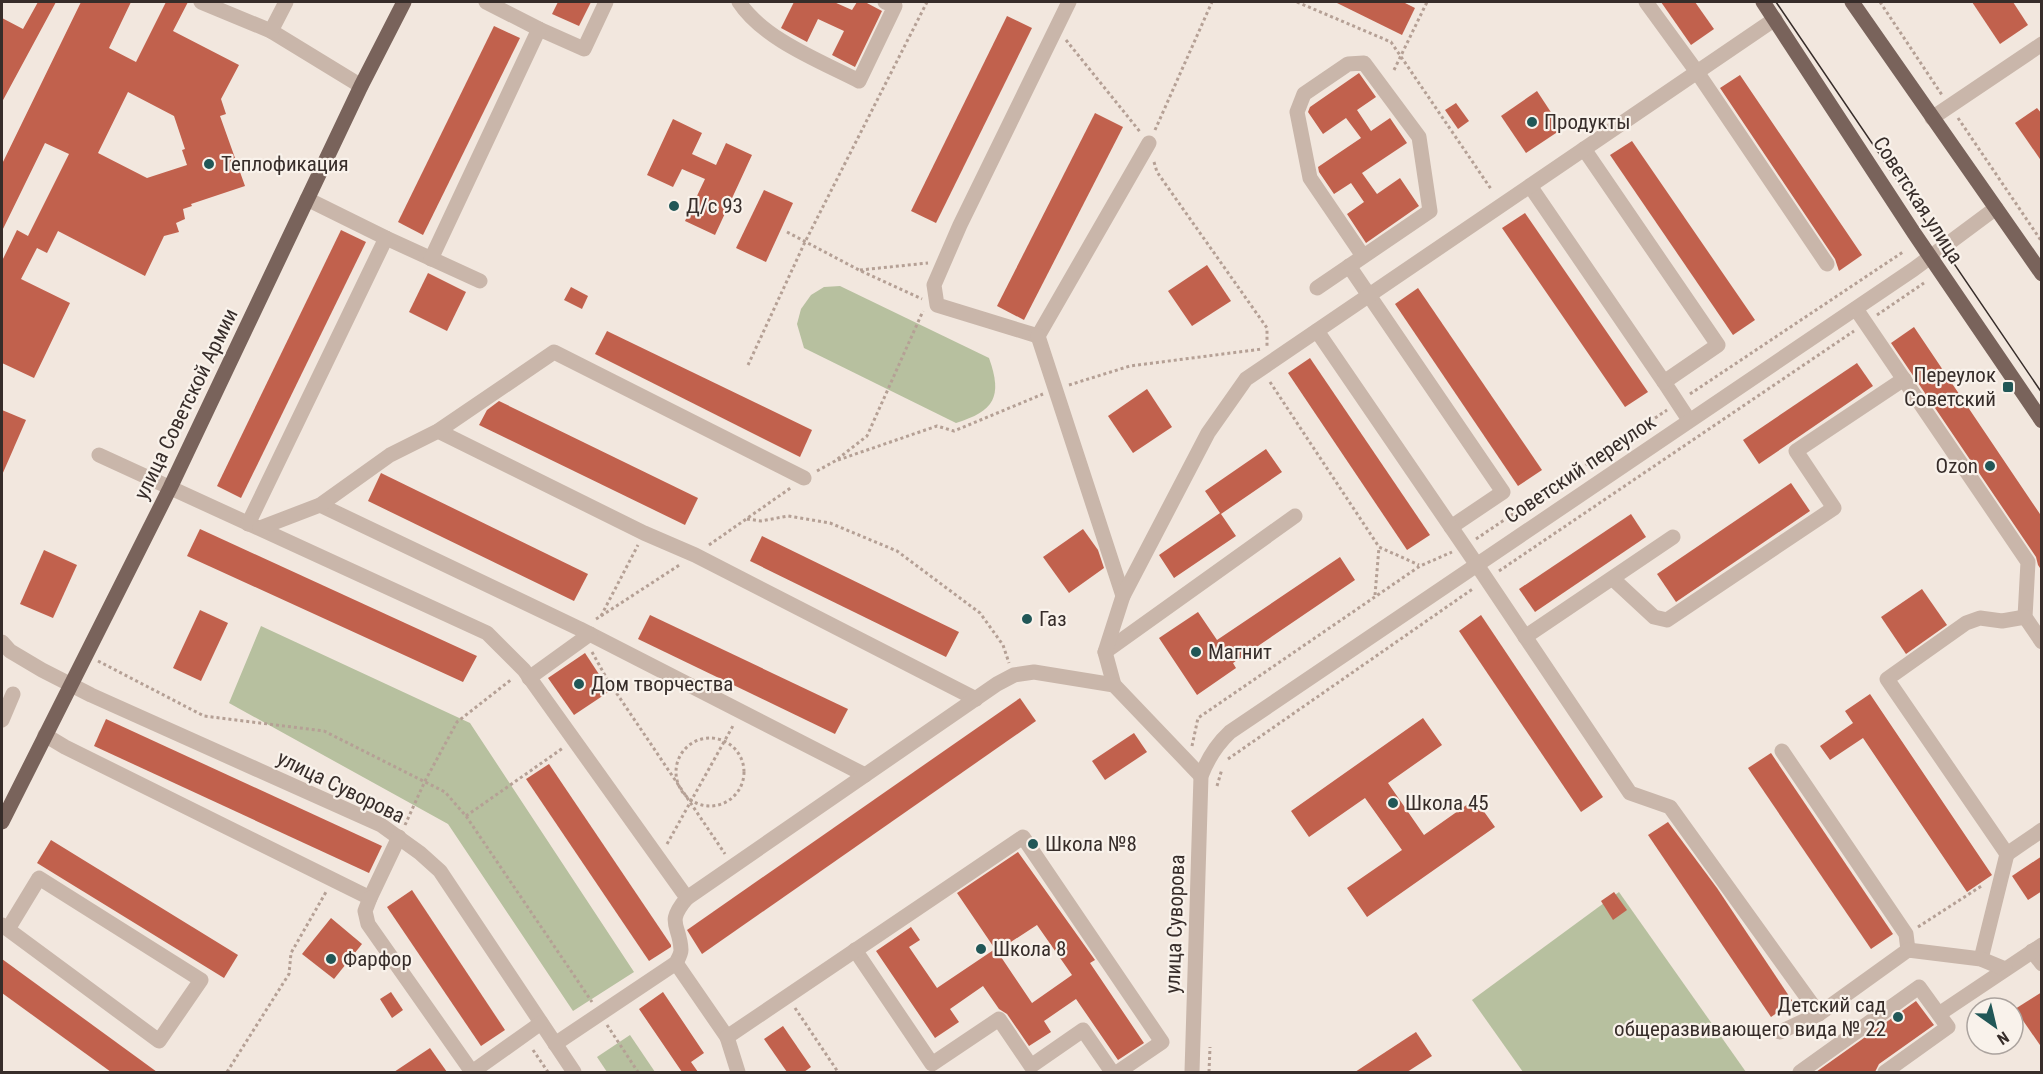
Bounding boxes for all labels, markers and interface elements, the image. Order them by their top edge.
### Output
place label: Продукты [1544,110,1631,134]
marker: Продукты [1525,115,1539,129]
street label: Советская улица [1868,132,1968,268]
place label: Теплофикация [221,152,349,176]
marker: Теплофикация [202,157,216,171]
place label: Д/с 93 [686,194,743,218]
marker: Д/с 93 [667,199,681,213]
street label: улица Советской Армии [129,305,243,503]
place label: Переулок Советский [1904,363,1996,411]
marker: Переулок Советский [2001,380,2015,394]
street label: Советский переулок [1500,410,1660,528]
place label: Ozon [1936,454,1978,478]
marker: Ozon [1983,459,1997,473]
place label: Газ [1039,607,1067,631]
marker: Газ [1020,612,1034,626]
place label: Магнит [1208,640,1272,664]
marker: Магнит [1189,645,1203,659]
place label: Дом творчества [591,672,733,696]
marker: Дом творчества [572,677,586,691]
street label: улица Суворова [273,746,409,828]
place label: Школа 45 [1405,791,1489,815]
marker: Школа 45 [1386,796,1400,810]
place label: Школа №8 [1045,832,1137,856]
marker: Школа №8 [1026,837,1040,851]
street label: улица Суворова [1161,854,1189,994]
place label: Школа 8 [993,937,1066,961]
marker: Школа 8 [974,942,988,956]
place label: Фарфор [343,947,412,971]
marker: Фарфор [324,952,338,966]
place label: Детский сад общеразвивающего вида № 22 [1614,993,1886,1041]
north arrow [1965,996,2025,1056]
marker: Детский сад общеразвивающего вида № 22 [1891,1010,1905,1024]
text: N [1994,1027,2012,1049]

